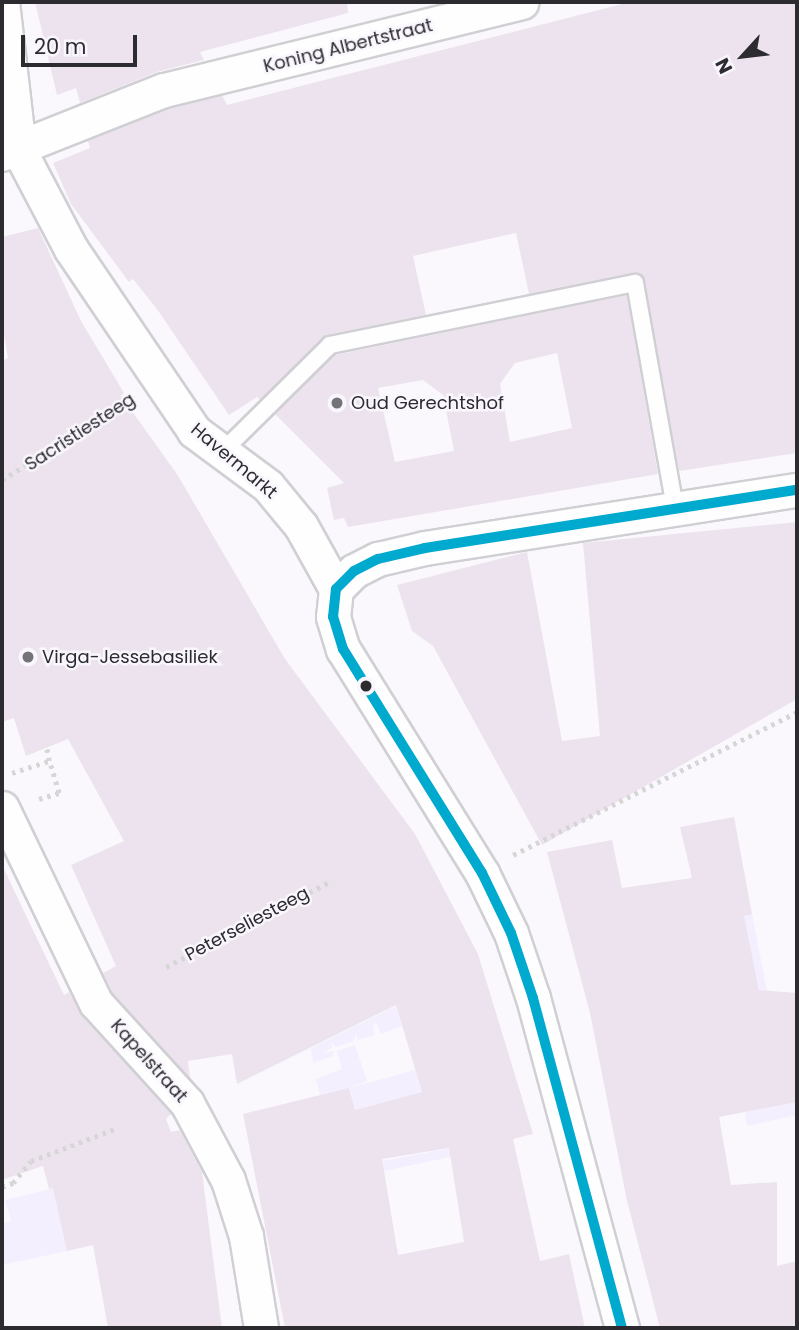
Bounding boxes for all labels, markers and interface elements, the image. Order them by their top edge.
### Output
street label: Koning Albertstraat [261,15,435,77]
scale bar [24,21,140,65]
north arrow [708,21,778,91]
text: 20 m [34,32,87,61]
text: N [709,53,739,78]
street label: Sacristiesteeg [21,388,139,476]
place label: Oud Gerechtshof [351,392,504,414]
marker: Oud Gerechtshof [329,395,345,411]
street label: Havermarkt [187,419,281,503]
place label: Virga-Jessebasiliek [42,646,218,668]
marker: Virga-Jessebasiliek [20,649,36,665]
unlabelled marker [359,679,373,693]
street label: Peterseliesteeg [181,882,313,966]
street label: Kapelstraat [106,1015,192,1107]

